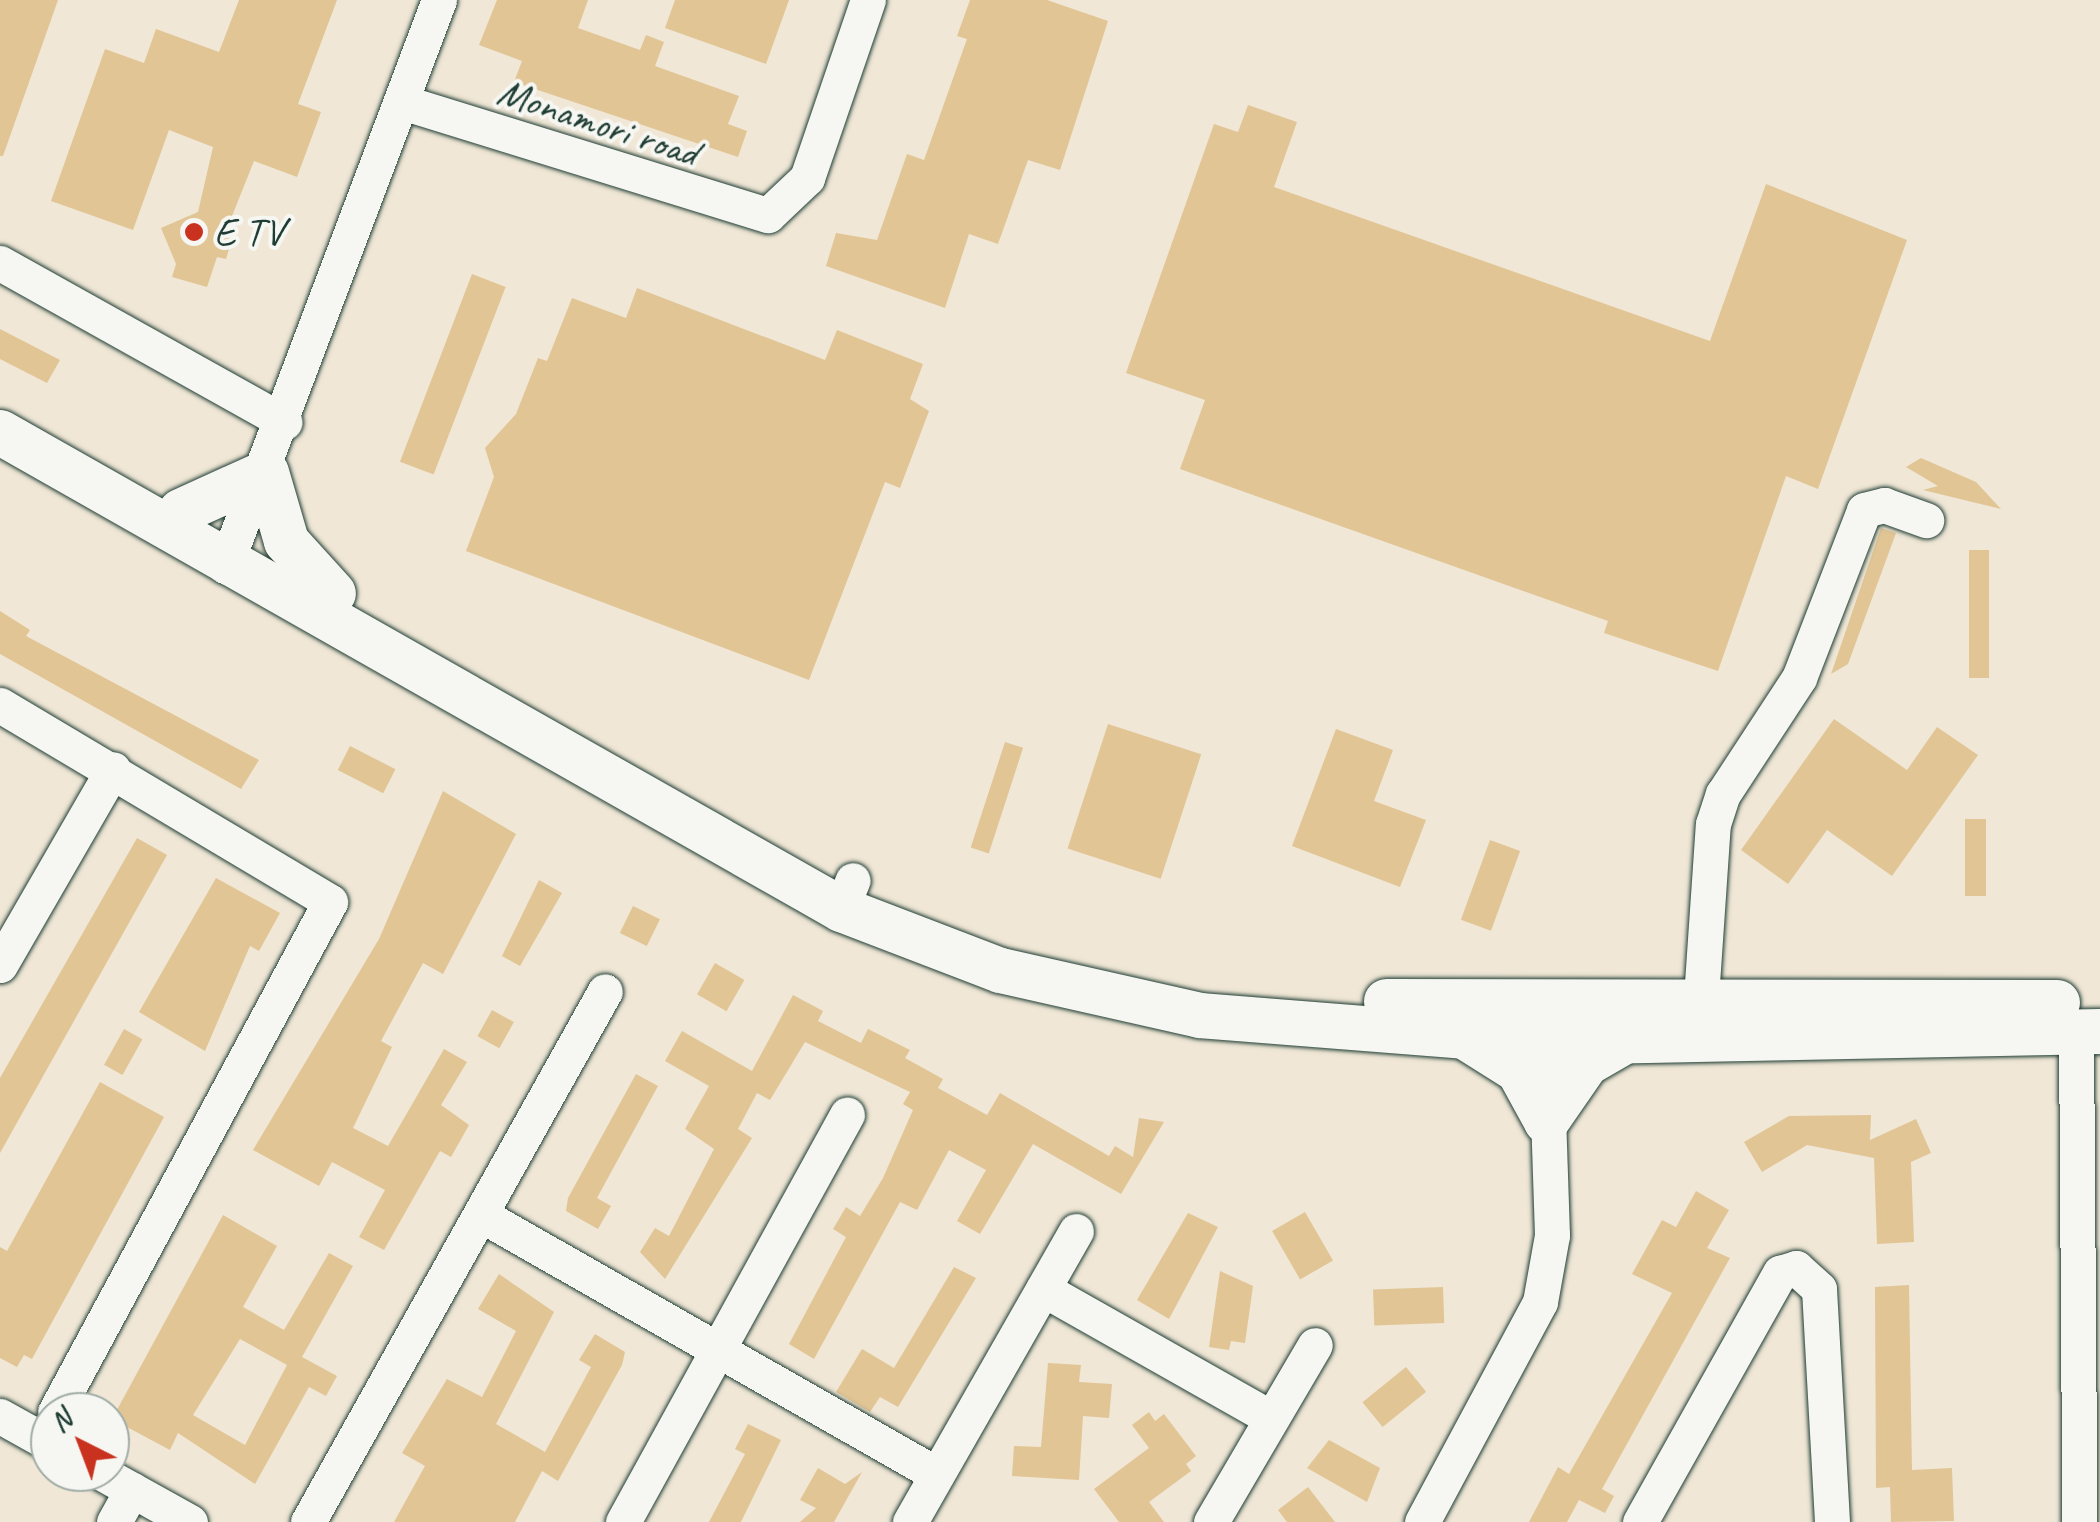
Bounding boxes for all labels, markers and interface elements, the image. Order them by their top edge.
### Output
street label: Monamori road [492,67,704,177]
place label: E TV [214,208,284,256]
marker: E TV [183,221,205,243]
north arrow [30,1392,130,1492]
text: N [43,1402,79,1440]

